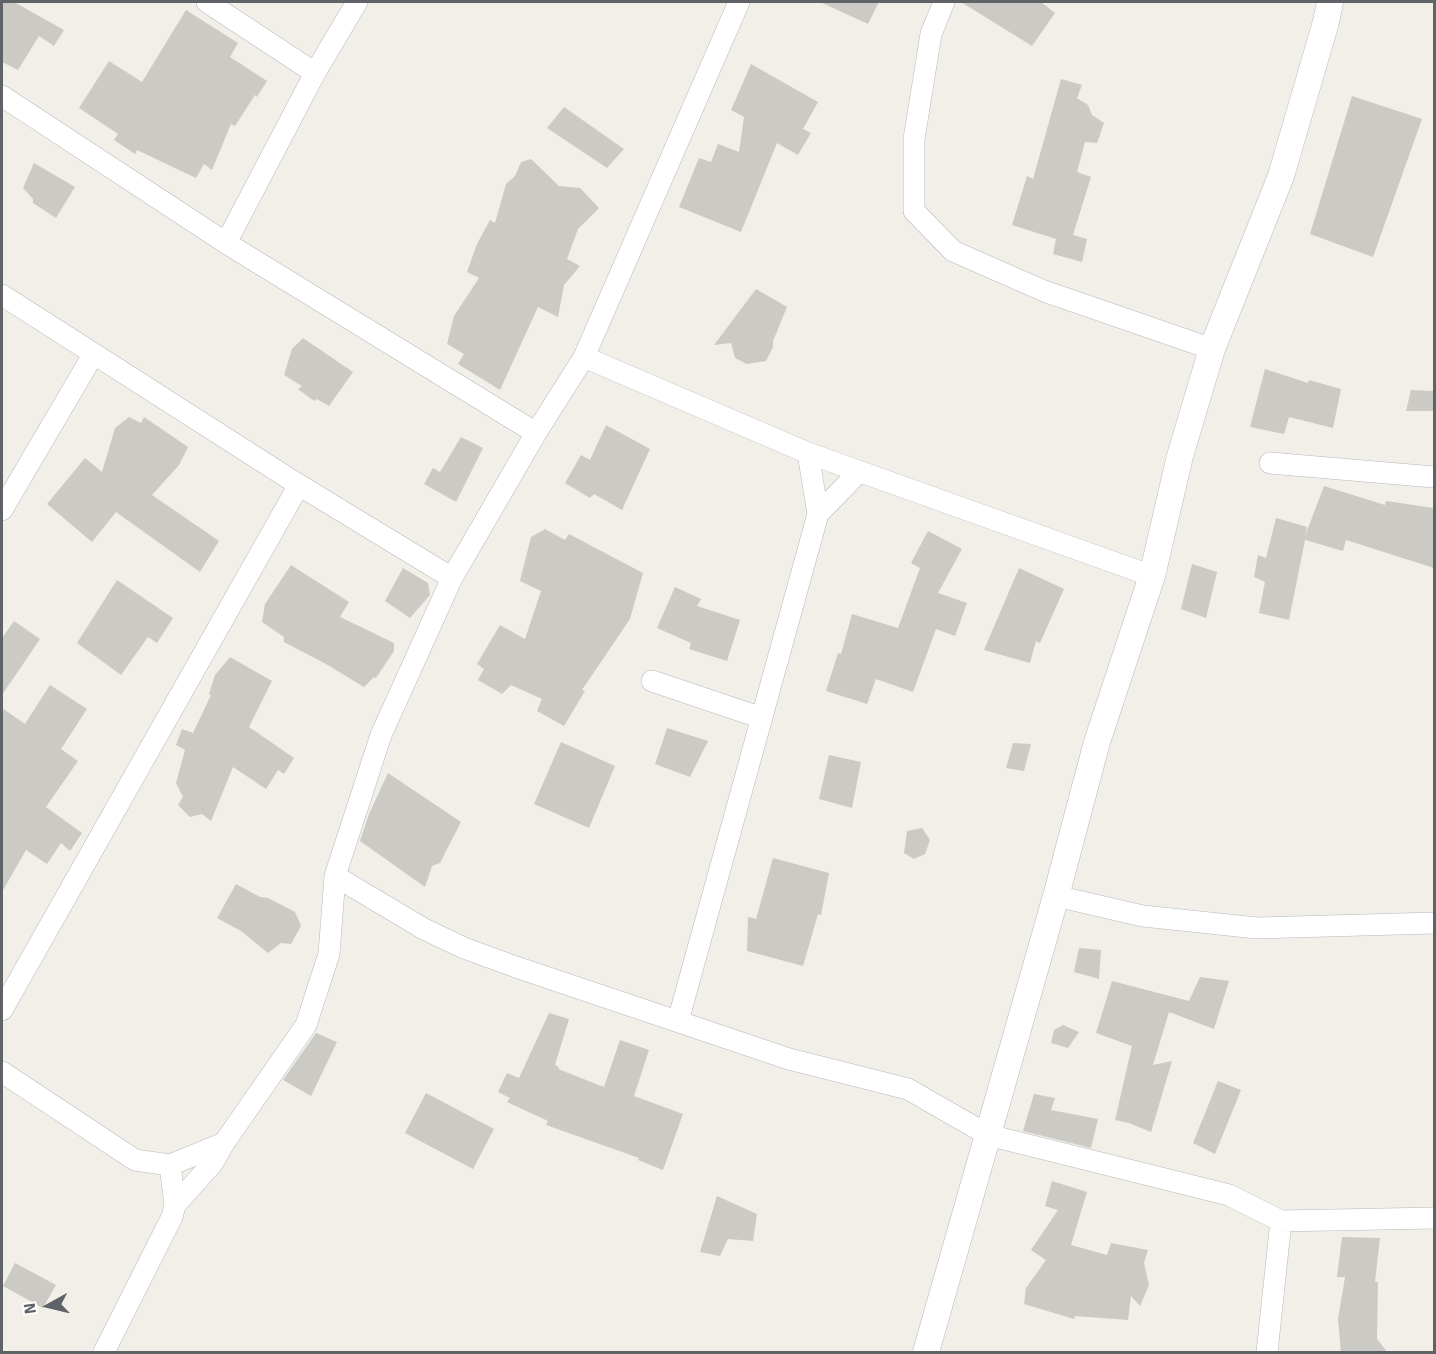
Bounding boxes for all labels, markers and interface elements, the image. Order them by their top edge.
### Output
north arrow [18,1276,78,1336]
text: N [19,1302,41,1315]

